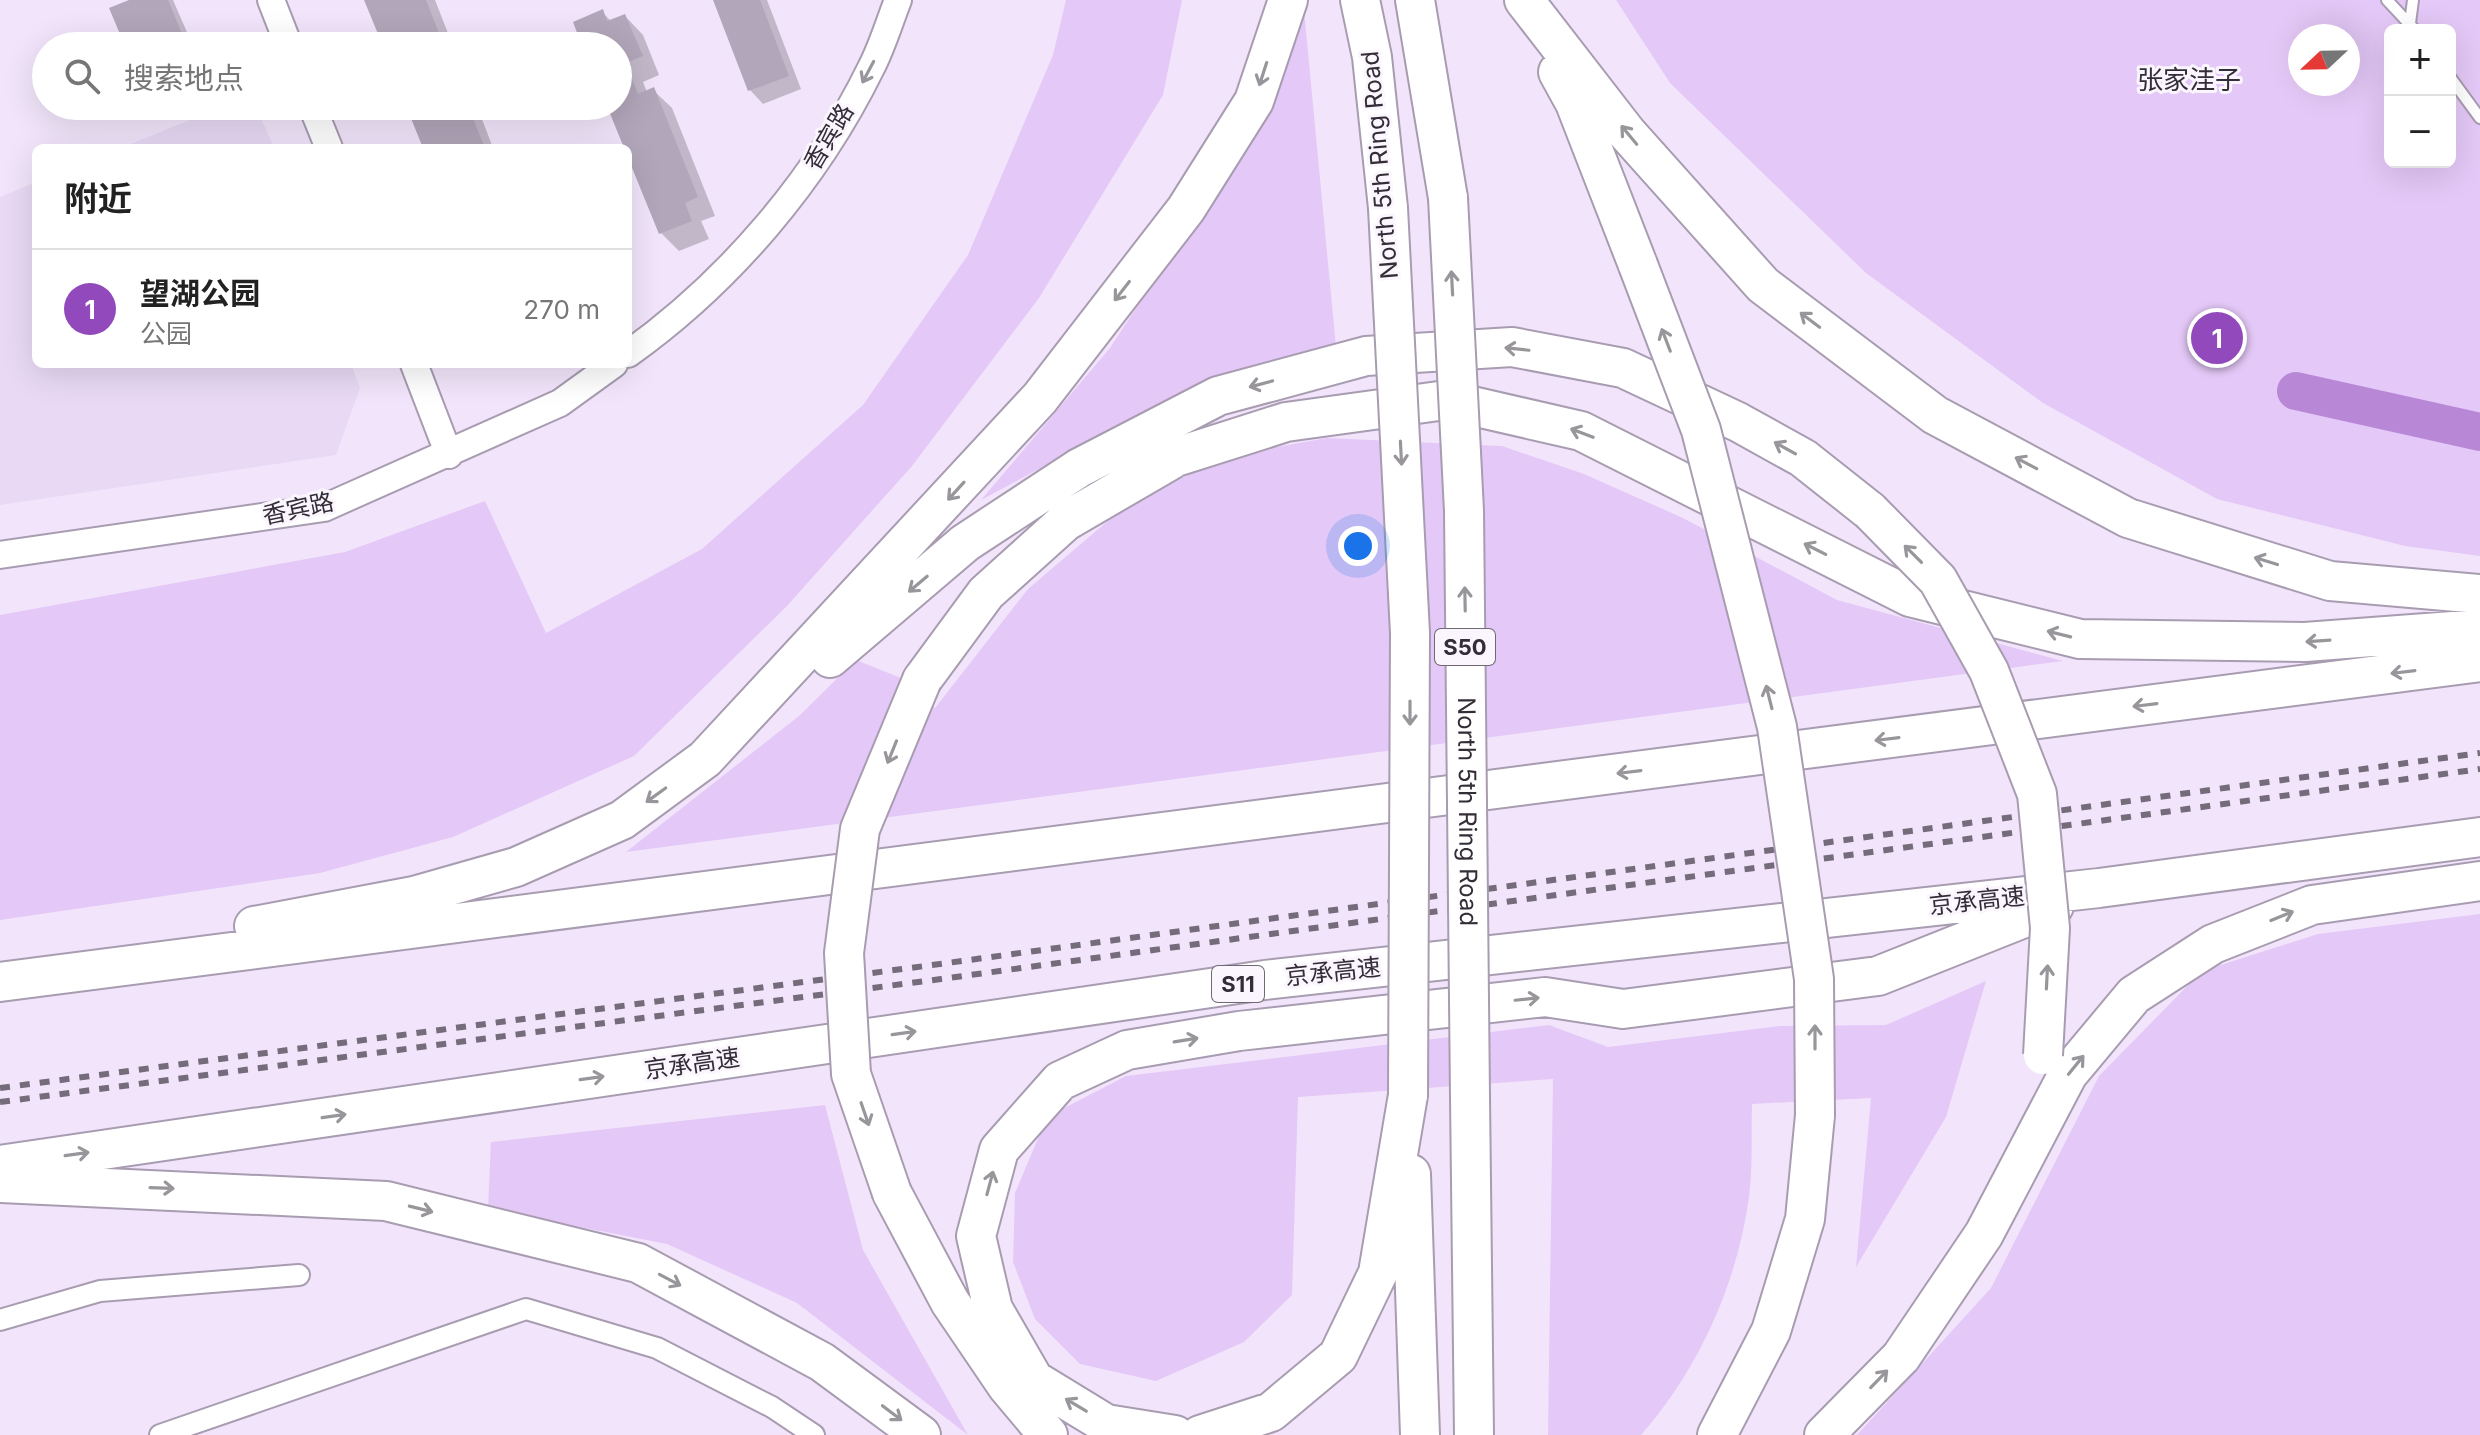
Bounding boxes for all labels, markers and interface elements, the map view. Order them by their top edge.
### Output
north arrow [2288,24,2360,96]
map controls [2384,24,2456,168]
button: + [2384,24,2456,96]
search box [32,32,632,120]
street label: North 5th Ring Road [1355,50,1404,280]
icon: search [60,54,104,98]
text: 搜索地点 [124,60,244,96]
one-way arrow [859,60,875,83]
one-way arrow [1255,61,1270,86]
district label: 张家洼子 [2137,64,2241,95]
button: − [2384,96,2456,168]
street label: 香宾路 [798,98,860,175]
one-way arrow [1620,125,1638,145]
text: 附近 [64,178,132,219]
one-way arrow [1445,270,1460,297]
text: 望湖公园 [140,275,260,311]
one-way arrow [1114,280,1131,301]
text: 1 [84,294,96,325]
text: 270 m [523,294,600,325]
pin: 1 [2191,308,2243,368]
one-way arrow [1800,312,1821,329]
text: 公园 [140,318,192,349]
one-way arrow [1658,328,1672,353]
one-way arrow [1505,341,1530,356]
one-way arrow [1249,378,1275,393]
one-way arrow [1570,425,1595,439]
one-way arrow [1393,439,1408,466]
one-way arrow [1773,439,1797,455]
one-way arrow [2015,455,2038,471]
one-way arrow [947,480,965,500]
street label: 香宾路 [260,487,336,530]
your location [1338,526,1378,566]
one-way arrow [1803,541,1827,556]
one-way arrow [1903,545,1923,564]
one-way arrow [2253,553,2279,568]
one-way arrow [908,575,929,593]
one-way arrow [1457,586,1472,613]
one-way arrow [2047,625,2073,640]
road number: S50 [1435,629,1495,665]
one-way arrow [2305,634,2332,649]
one-way arrow [2391,665,2416,680]
one-way arrow [1760,684,1775,710]
street label: North 5th Ring Road [1452,697,1483,926]
one-way arrow [2133,698,2158,713]
one-way arrow [1402,699,1418,726]
one-way arrow [1874,731,1901,746]
one-way arrow [883,739,898,764]
one-way arrow [1617,765,1642,780]
one-way arrow [646,787,668,803]
street label: 京承高速 [1928,881,2026,920]
one-way arrow [2269,908,2294,923]
street label: 京承高速 [1284,952,1382,991]
one-way arrow [2040,964,2055,991]
road number: S11 [1212,966,1264,1002]
one-way arrow [1513,991,1540,1006]
one-way arrow [1807,1024,1822,1051]
one-way arrow [891,1025,916,1040]
one-way arrow [1172,1032,1198,1047]
street label: 京承高速 [642,1042,741,1085]
one-way arrow [2067,1055,2084,1076]
one-way arrow [579,1070,604,1085]
one-way arrow [858,1101,873,1126]
one-way arrow [321,1108,347,1123]
one-way arrow [64,1146,89,1161]
one-way arrow [983,1171,998,1197]
one-way arrow [148,1181,175,1196]
one-way arrow [407,1203,433,1218]
one-way arrow [657,1272,681,1288]
one-way arrow [1869,1369,1888,1389]
one-way arrow [1065,1397,1088,1413]
one-way arrow [881,1405,902,1422]

